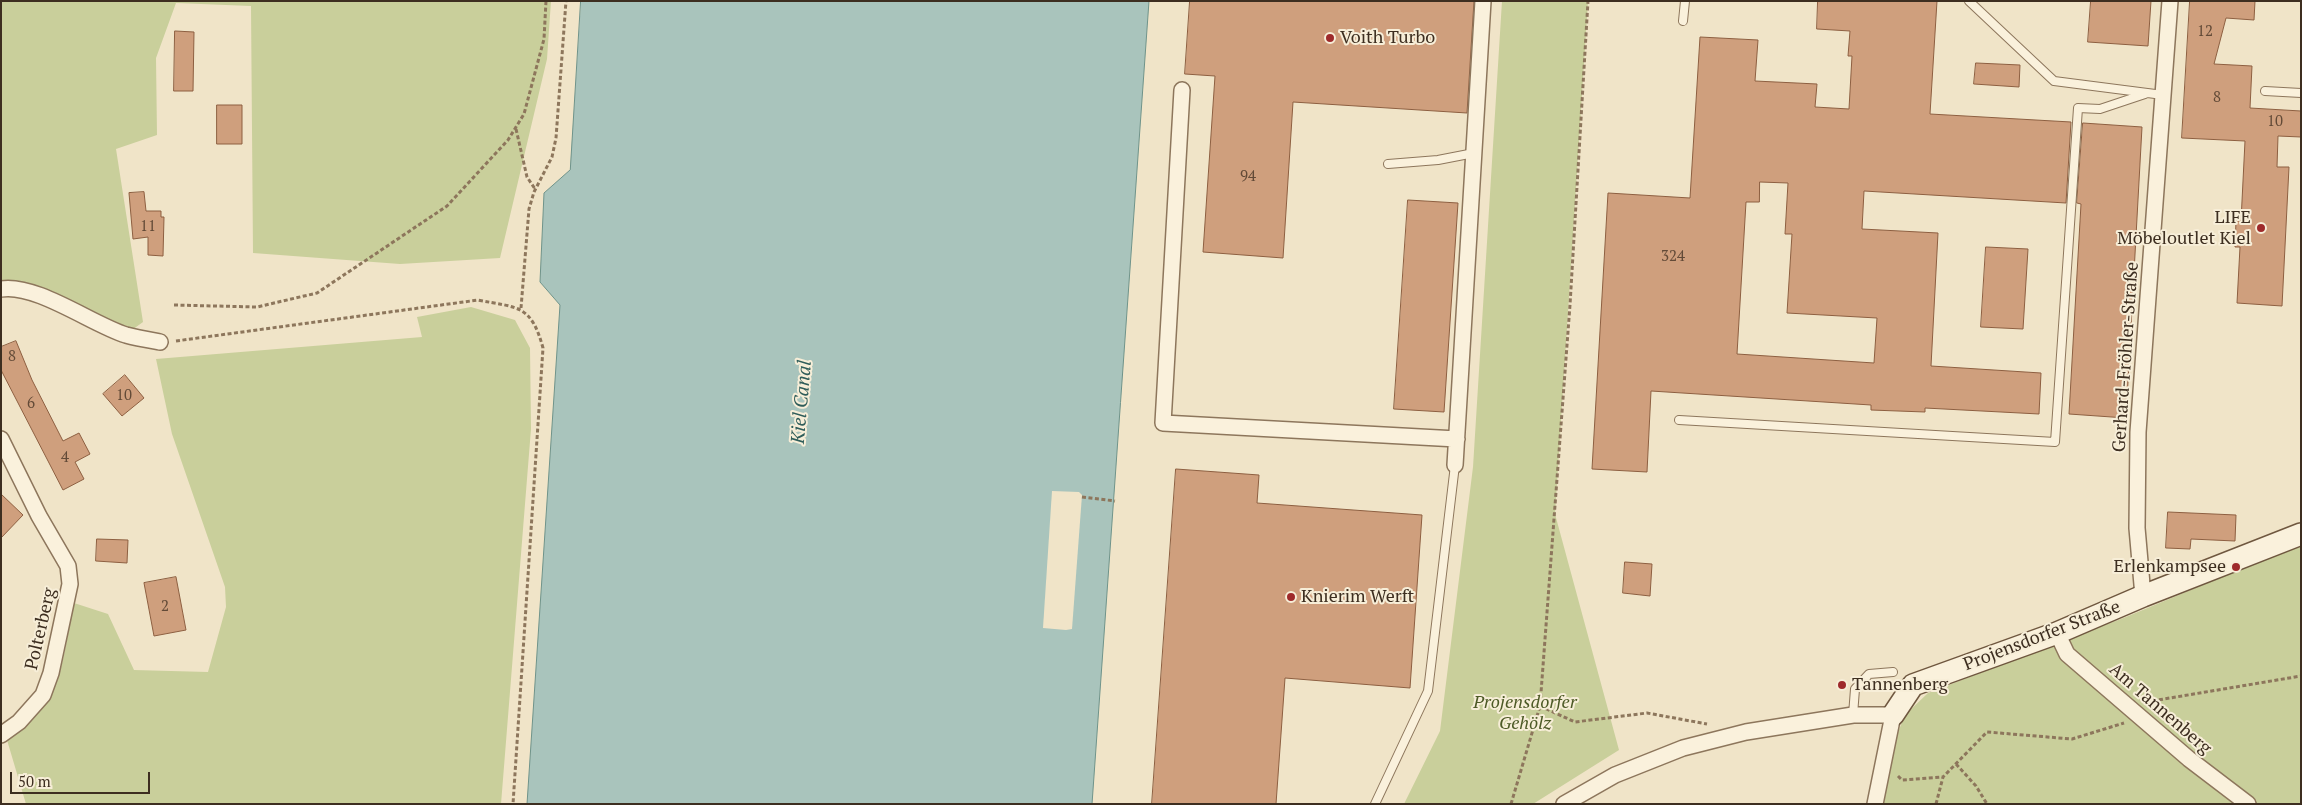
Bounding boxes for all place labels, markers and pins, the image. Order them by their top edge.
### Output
place label: Voith Turbo [1340,27,1435,49]
marker: Voith Turbo [1324,32,1336,44]
place label: LIFE Möbeloutlet Kiel [2117,207,2251,250]
marker: LIFE Möbeloutlet Kiel [2255,222,2267,234]
place label: Erlenkampsee [2113,556,2226,578]
marker: Erlenkampsee [2230,561,2242,573]
place label: Knierim Werft [1301,586,1414,608]
marker: Knierim Werft [1285,591,1297,603]
place label: Tannenberg [1852,674,1948,696]
marker: Tannenberg [1836,679,1848,691]

